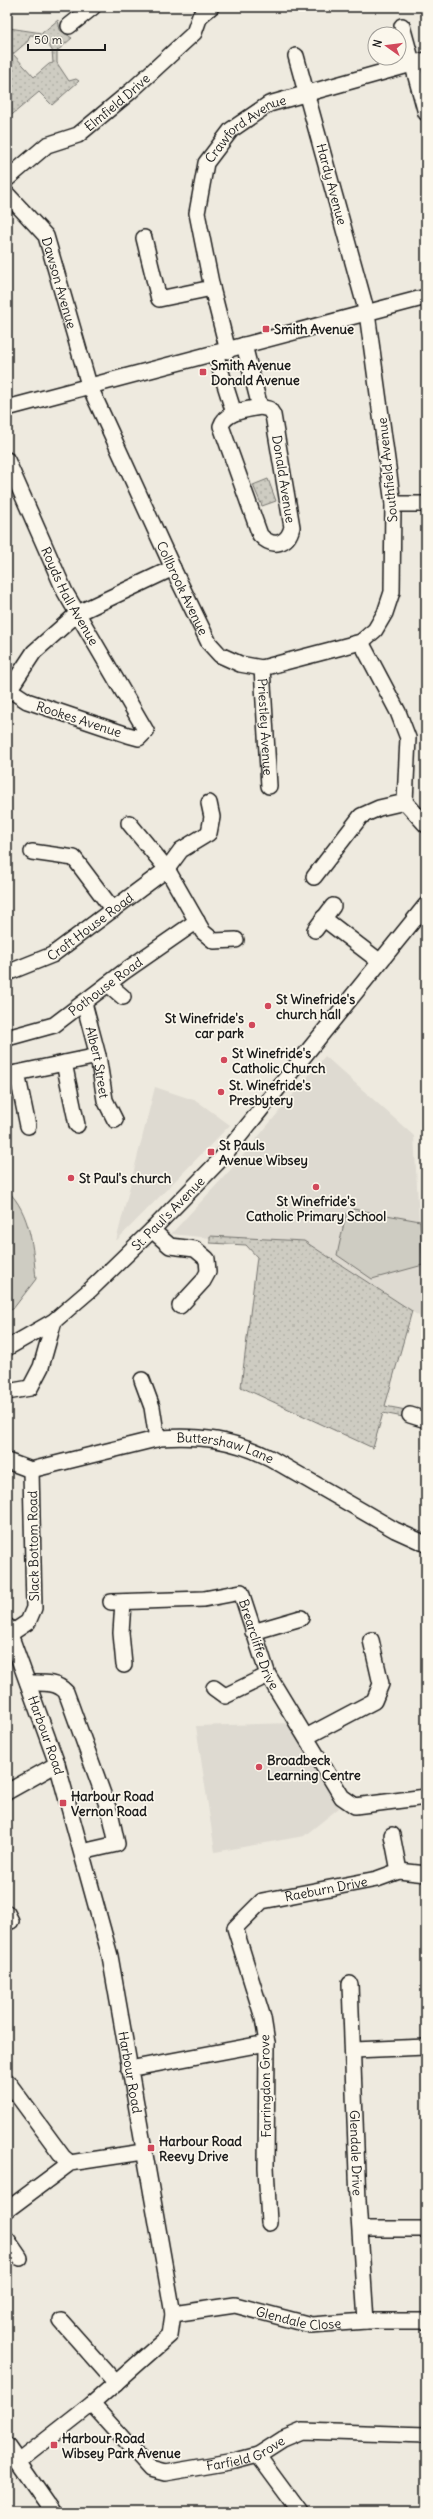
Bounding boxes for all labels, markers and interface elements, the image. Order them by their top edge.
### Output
scale bar [28,26,105,52]
north arrow [367,26,407,66]
text: 50 m [34,32,63,47]
text: N [370,38,385,49]
street label: Elmfield Drive [81,70,154,135]
street label: Crawford Avenue [201,92,288,166]
street label: Hardy Avenue [312,142,351,227]
street label: Dawson Avenue [38,235,80,331]
place label: Smith Avenue [274,321,354,338]
marker: Smith Avenue [261,324,271,334]
place label: Smith Avenue Donald Avenue [211,357,300,389]
marker: Smith Avenue Donald Avenue [198,367,208,377]
street label: Southfield Avenue [374,417,401,523]
street label: Donald Avenue [268,434,299,524]
street label: Collbrook Avenue [153,539,212,638]
street label: Royds Hall Avenue [37,544,102,649]
street label: Priestley Avenue [254,678,276,776]
street label: Rookes Avenue [34,698,124,741]
street label: Croft House Road [44,889,137,965]
street label: Pothouse Road [65,953,146,1020]
place label: St Winefride's church hall [276,991,355,1023]
marker: St Winefride's church hall [263,1001,273,1011]
place label: St Winefride's car park [165,1010,244,1042]
marker: St Winefride's car park [247,1020,257,1030]
street label: Albert Street [82,1025,113,1100]
place label: St Winefride's Catholic Church [232,1045,326,1077]
marker: St Winefride's Catholic Church [219,1055,229,1065]
place label: St. Winefride's Presbytery [229,1077,311,1109]
marker: St. Winefride's Presbytery [216,1087,226,1097]
place label: St Pauls Avenue Wibsey [219,1137,308,1169]
marker: St Pauls Avenue Wibsey [206,1147,216,1157]
place label: St Paul's church [79,1170,172,1187]
marker: St Paul's church [66,1173,76,1183]
street label: St. Paul's Avenue [128,1173,209,1254]
marker: St Winefride's Catholic Primary School [311,1182,321,1192]
place label: St Winefride's Catholic Primary School [246,1193,386,1225]
street label: Buttershaw Lane [176,1429,277,1468]
street label: Slack Bottom Road [24,1490,43,1601]
street label: Brearcliffe Drive [235,1597,283,1693]
street label: Harbour Road [24,1693,68,1777]
place label: Broadbeck Learning Centre [267,1752,361,1784]
marker: Broadbeck Learning Centre [254,1762,264,1772]
place label: Harbour Road Vernon Road [71,1788,154,1820]
marker: Harbour Road Vernon Road [58,1798,68,1808]
street label: Raeburn Drive [283,1873,369,1905]
street label: Harbour Road [114,2030,146,2115]
street label: Farringdon Grove [256,2034,275,2138]
street label: Glendale Drive [346,2110,366,2196]
place label: Harbour Road Reevy Drive [159,2133,242,2165]
marker: Harbour Road Reevy Drive [146,2143,156,2153]
street label: Glendale Close [254,2303,342,2334]
place label: Harbour Road Wibsey Park Avenue [62,2430,181,2462]
street label: Farfield Grove [205,2432,288,2475]
marker: Harbour Road Wibsey Park Avenue [49,2440,59,2450]

